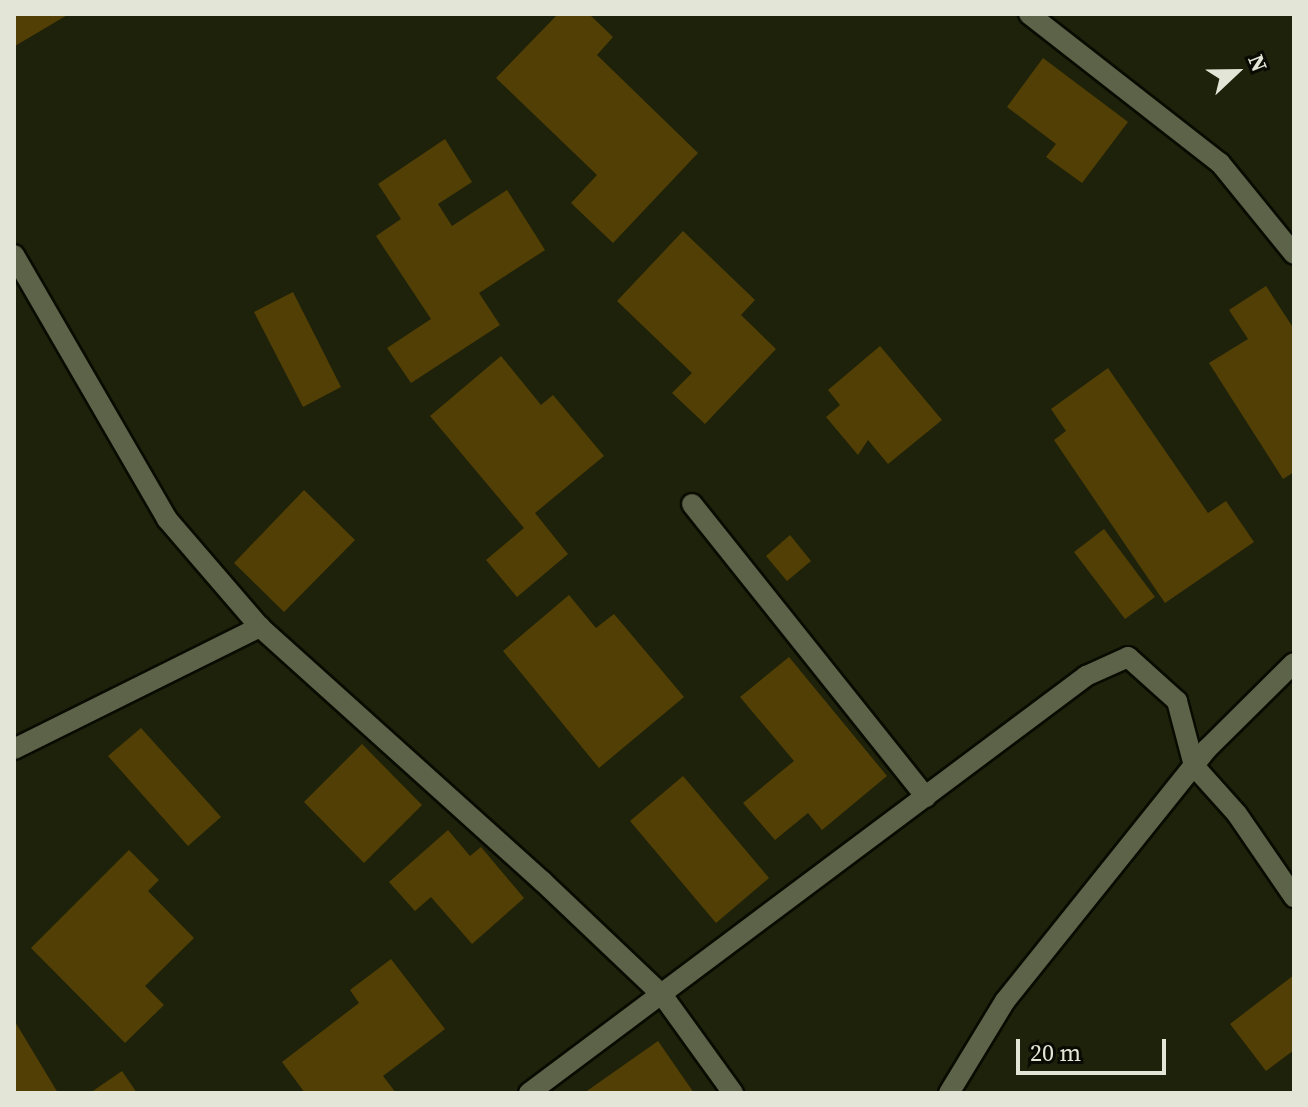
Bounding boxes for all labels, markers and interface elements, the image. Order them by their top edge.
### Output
north arrow [1196,32,1276,112]
text: N [1241,50,1275,76]
scale bar [1020,1023,1170,1073]
text: 20 m [1030,1036,1081,1069]

